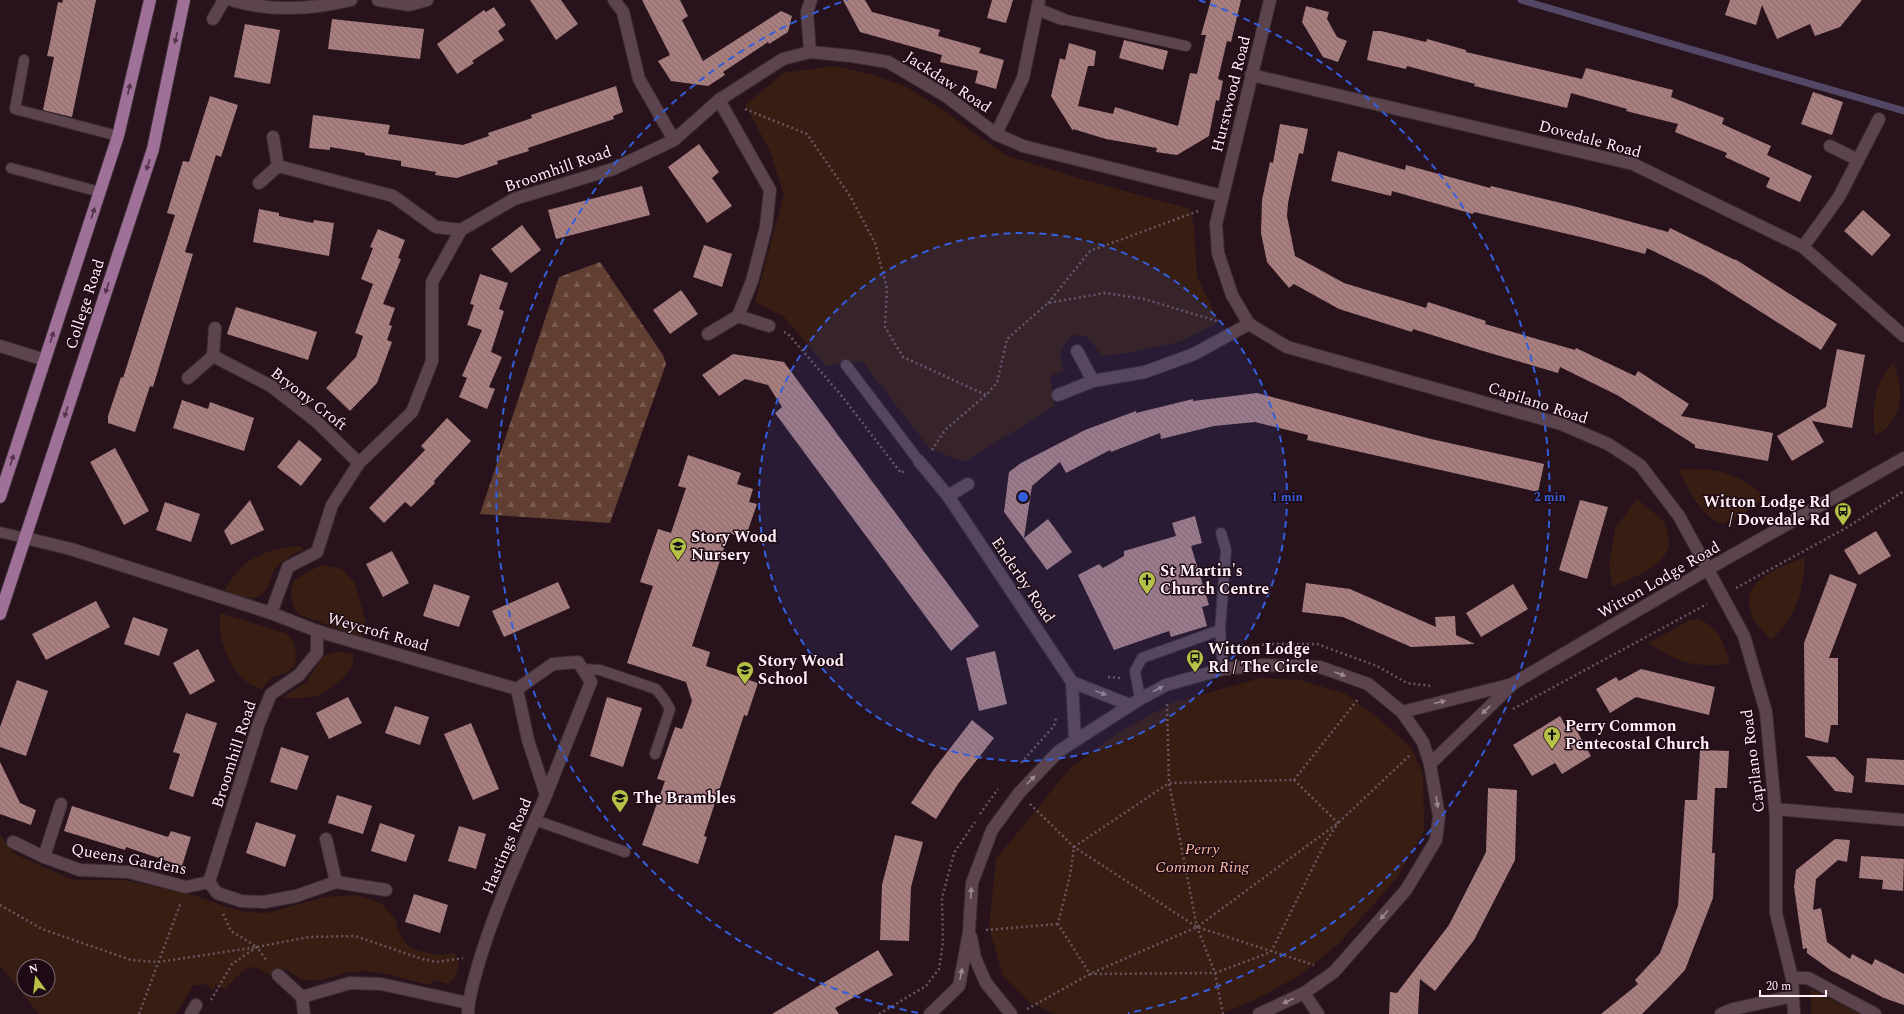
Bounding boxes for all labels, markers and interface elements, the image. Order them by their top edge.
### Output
one-way arrow [173,32,179,44]
street label: Hurstwood Road [1205,33,1257,155]
street label: Jackdaw Road [900,45,996,119]
one-way arrow [127,82,133,95]
street label: Dovedale Road [1536,114,1644,164]
street label: Broomhill Road [501,139,615,199]
one-way arrow [145,159,151,171]
one-way arrow [90,207,96,219]
street label: College Road [59,256,111,352]
one-way arrow [104,283,110,295]
one-way arrow [50,330,56,342]
street label: Bryony Croft [265,361,353,437]
street label: Capilano Road [1485,376,1591,431]
one-way arrow [63,406,69,418]
one-way arrow [9,454,15,466]
text: 1 min [1271,488,1304,507]
text: 2 min [1534,488,1567,507]
centre of rings [1016,490,1030,504]
place label: Witton Lodge Rd / Dovedale Rd [1703,490,1830,532]
bus stop icon: Witton Lodge Rd / Dovedale Rd [1833,501,1853,526]
place label: Story Wood Nursery [691,525,777,567]
street label: Enderby Road [985,532,1061,628]
street label: Witton Lodge Road [1593,535,1725,625]
school or university icon: Story Wood Nursery [668,536,688,561]
place label: St Martin's Church Centre [1160,559,1269,601]
church icon: St Martin's Church Centre [1137,570,1157,595]
street label: Weycroft Road [324,606,432,658]
place label: Witton Lodge Rd / The Circle [1208,637,1318,679]
bus stop icon: Witton Lodge Rd / The Circle [1185,648,1205,673]
place label: Story Wood School [758,649,844,691]
school or university icon: Story Wood School [735,660,755,685]
one-way arrow [1334,671,1346,677]
one-way arrow [1153,685,1164,692]
one-way arrow [1096,691,1108,697]
street label: Broomhill Road [205,697,263,811]
one-way arrow [1434,699,1446,705]
one-way arrow [1481,706,1491,715]
street label: Capilano Road [1735,708,1771,814]
place label: Perry Common Pentecostal Church [1565,714,1710,756]
church icon: Perry Common Pentecostal Church [1542,725,1562,750]
one-way arrow [1026,775,1036,785]
place label: The Brambles [633,786,736,810]
school or university icon: The Brambles [610,788,630,813]
street label: Hastings Road [476,794,538,898]
one-way arrow [1434,796,1440,808]
street label: Queens Gardens [69,837,189,881]
park label: Perry Common Ring [1155,837,1250,879]
one-way arrow [968,887,975,899]
one-way arrow [1379,910,1388,921]
north arrow [16,958,56,998]
text: N [27,959,40,978]
one-way arrow [959,967,965,980]
scale bar [1760,972,1826,998]
text: 20 m [1766,977,1791,996]
one-way arrow [1282,998,1294,1004]

